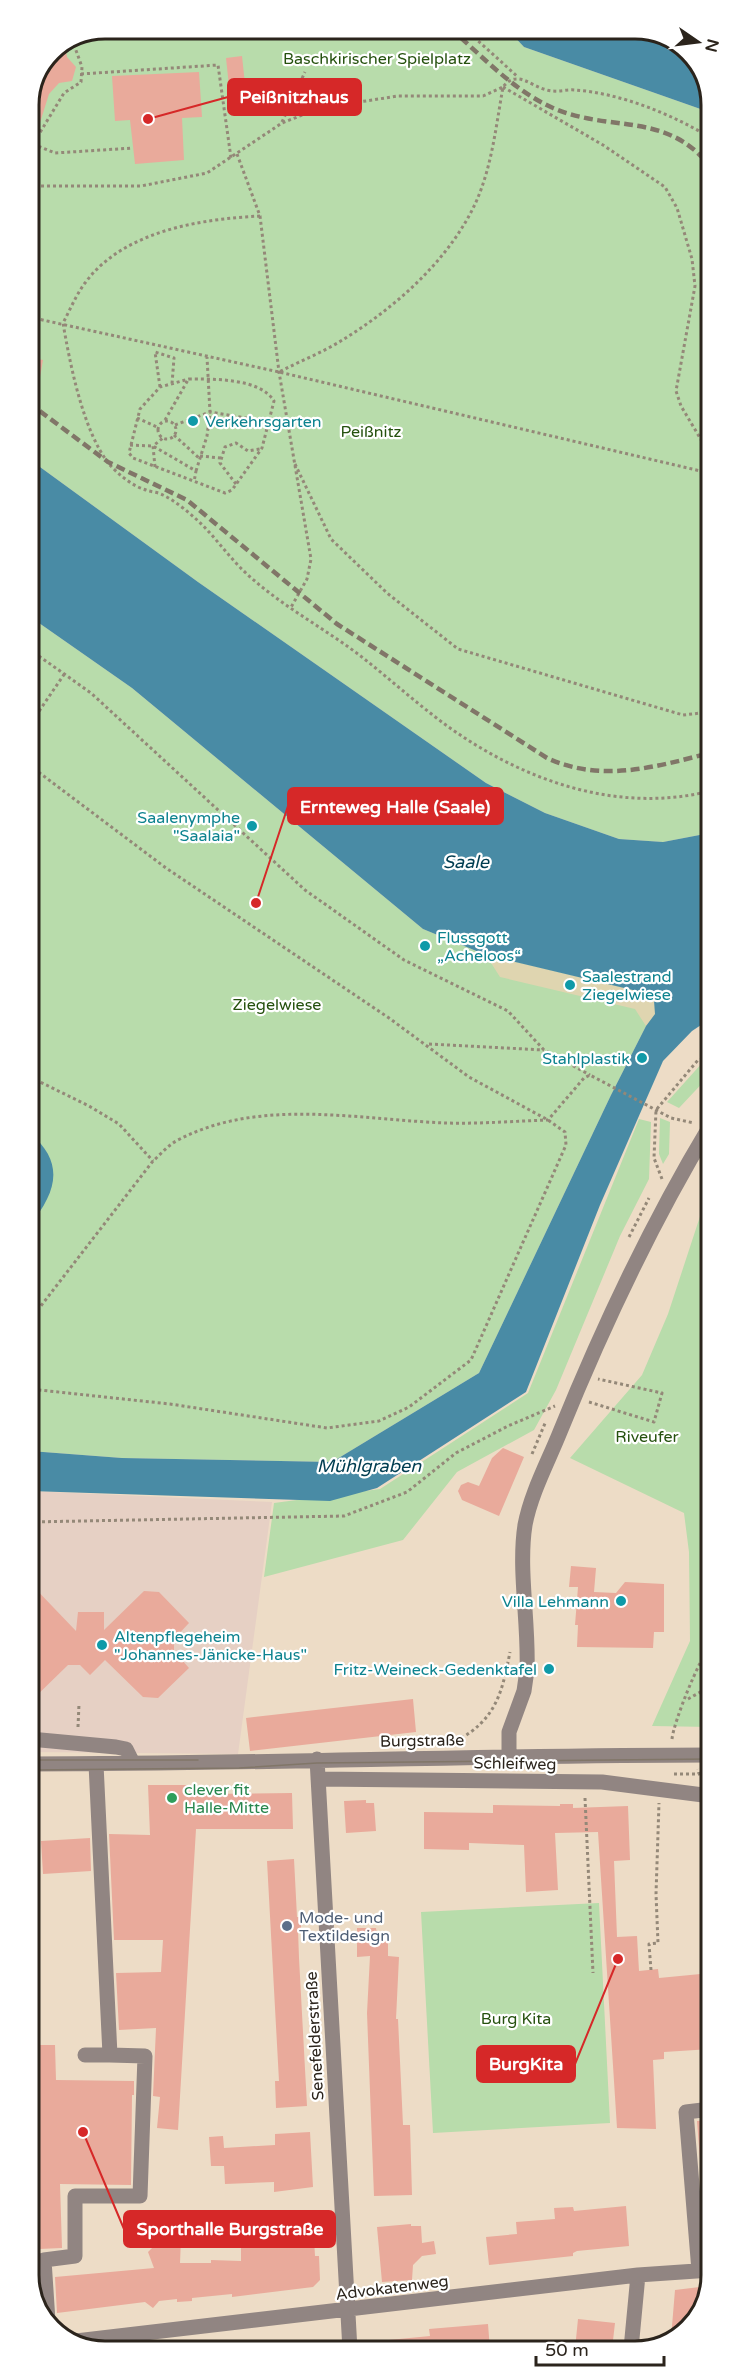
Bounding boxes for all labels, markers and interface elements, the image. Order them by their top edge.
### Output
north arrow [668,12,728,72]
text: N [700,37,723,54]
park label: Baschkirischer Spielplatz [283,49,471,69]
callout: Peißnitzhaus [228,79,361,115]
text: Peißnitzhaus [239,86,349,108]
place label: Verkehrsgarten [205,412,322,432]
marker: Verkehrsgarten [186,414,200,428]
park label: Peißnitz [340,422,402,442]
callout: Ernteweg Halle (Saale) [288,788,503,824]
text: Ernteweg Halle (Saale) [300,796,491,818]
place label: Saalenymphe "Saalaia" [137,808,240,846]
marker: Saalenymphe "Saalaia" [245,819,259,833]
water label: Saale [443,851,490,873]
place label: Flussgott „Acheloos“ [437,928,521,966]
marker: Flussgott „Acheloos“ [418,939,432,953]
place label: Saalestrand Ziegelwiese [582,967,672,1005]
marker: Saalestrand Ziegelwiese [563,978,577,992]
park label: Ziegelwiese [233,995,321,1015]
place label: Stahlplastik [542,1049,630,1069]
marker: Stahlplastik [635,1051,649,1065]
park label: Riveufer [615,1427,680,1447]
water label: Mühlgraben [317,1455,422,1477]
place label: Villa Lehmann [502,1592,609,1612]
marker: Villa Lehmann [614,1594,628,1608]
place label: Altenpflegeheim "Johannes-Jänicke-Haus" [114,1627,307,1665]
marker: Altenpflegeheim "Johannes-Jänicke-Haus" [95,1638,109,1652]
place label: Fritz-Weineck-Gedenktafel [334,1660,537,1680]
marker: Fritz-Weineck-Gedenktafel [542,1662,556,1676]
street label: Burgstraße [380,1730,464,1752]
street label: Schleifweg [473,1753,557,1775]
place label: clever fit Halle-Mitte [184,1780,269,1818]
marker: clever fit Halle-Mitte [165,1791,179,1805]
place label: Mode- und Textildesign [299,1908,390,1946]
marker: Mode- und Textildesign [280,1919,294,1933]
street label: Senefelderstraße [302,1971,328,2101]
park label: Burg Kita [481,2009,551,2029]
callout: BurgKita [477,2046,575,2082]
text: BurgKita [489,2053,563,2075]
callout: Sporthalle Burgstraße [124,2211,335,2247]
text: Sporthalle Burgstraße [137,2218,323,2240]
street label: Advokatenweg [334,2271,450,2305]
scale bar [536,2329,664,2367]
text: 50 m [545,2339,589,2361]

